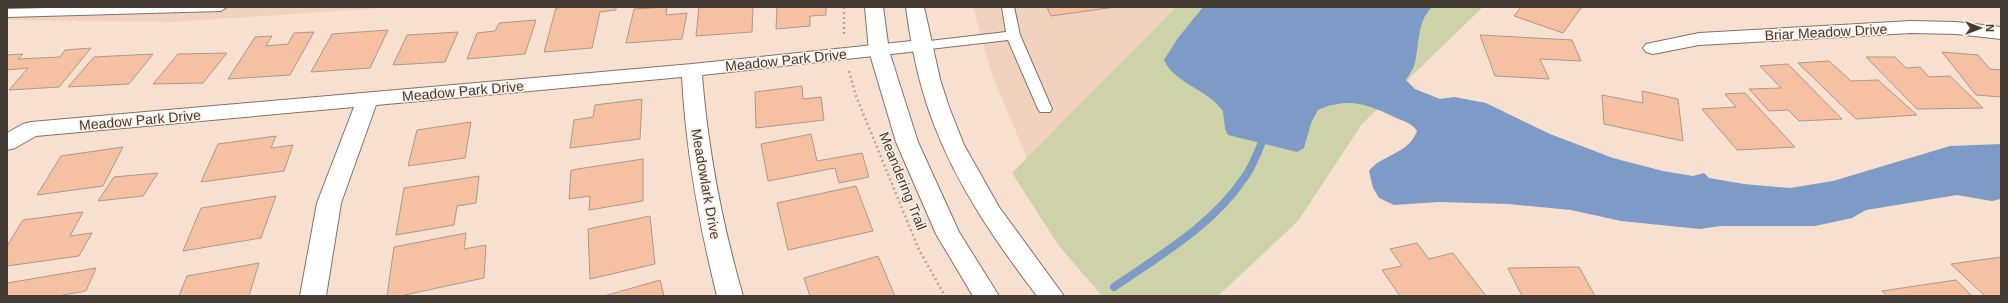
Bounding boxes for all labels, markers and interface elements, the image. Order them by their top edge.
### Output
north arrow [1960,8,2000,48]
street label: Briar Meadow Drive [1764,21,1888,43]
text: N [1984,24,1996,32]
street label: Meadow Park Drive [724,46,848,74]
street label: Meadow Park Drive [401,78,525,104]
street label: Meadow Park Drive [78,107,202,133]
street label: Meadowlark Drive [688,127,724,241]
street label: Meandering Trail [876,130,930,232]

